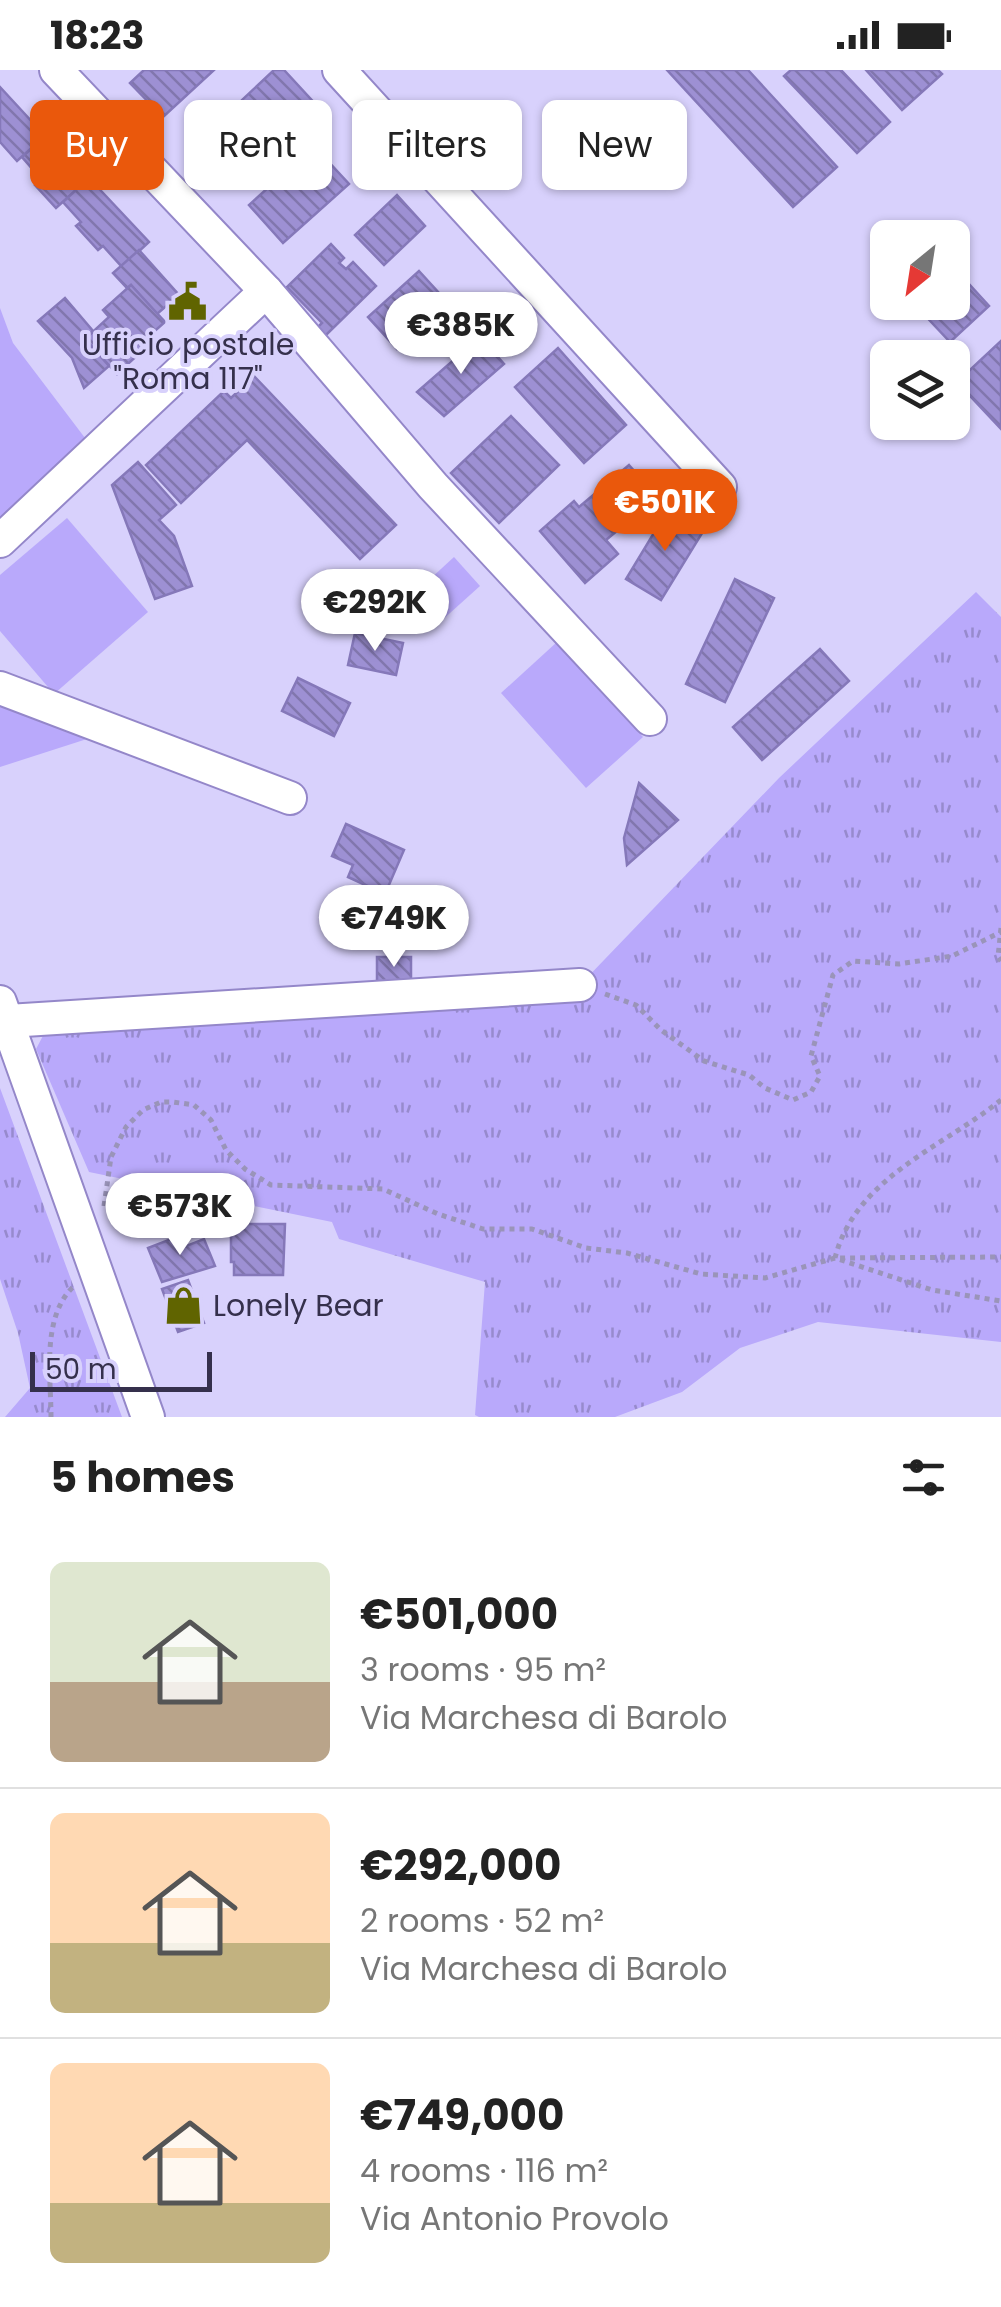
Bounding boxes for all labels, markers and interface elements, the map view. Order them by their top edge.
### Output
text: 18:23 [50,9,144,62]
chip: Buy [30,100,164,190]
chip: Rent [184,100,332,190]
chip: Filters [352,100,522,190]
chip: New [542,100,687,190]
north arrow [870,220,970,320]
map controls [870,220,970,440]
public building icon: Ufficio postale "Roma 117" [167,280,209,322]
pin: €385K [391,292,531,377]
text: €385K [407,302,515,347]
place label: Ufficio postale "Roma 117" [82,323,294,400]
button: layers [870,340,970,440]
pin: €501K [595,469,735,554]
text: €501K [614,479,716,524]
pin: €292K [305,569,445,654]
text: €292K [323,579,427,624]
pin: €749K [324,885,464,970]
text: €749K [341,895,447,940]
pin: €573K [110,1173,250,1258]
text: €573K [127,1183,233,1228]
place label: Lonely Bear [213,1284,384,1327]
shop icon: Lonely Bear [162,1285,204,1327]
scale bar [30,1347,212,1392]
text: 50 m [45,1350,116,1389]
text: 5 homes [50,1448,235,1507]
icon: filters [896,1450,951,1505]
text: €501,000 [360,1585,558,1644]
icon: home [130,1602,250,1722]
text: 3 rooms · 95 m² [360,1647,606,1692]
text: Via Marchesa di Barolo [360,1695,728,1740]
text: €292,000 [360,1836,561,1895]
icon: home [130,1853,250,1973]
text: 2 rooms · 52 m² [360,1898,604,1943]
text: Via Marchesa di Barolo [360,1946,728,1991]
text: €749,000 [360,2086,564,2145]
icon: home [130,2103,250,2223]
text: 4 rooms · 116 m² [360,2148,608,2193]
text: Via Antonio Provolo [360,2196,669,2241]

